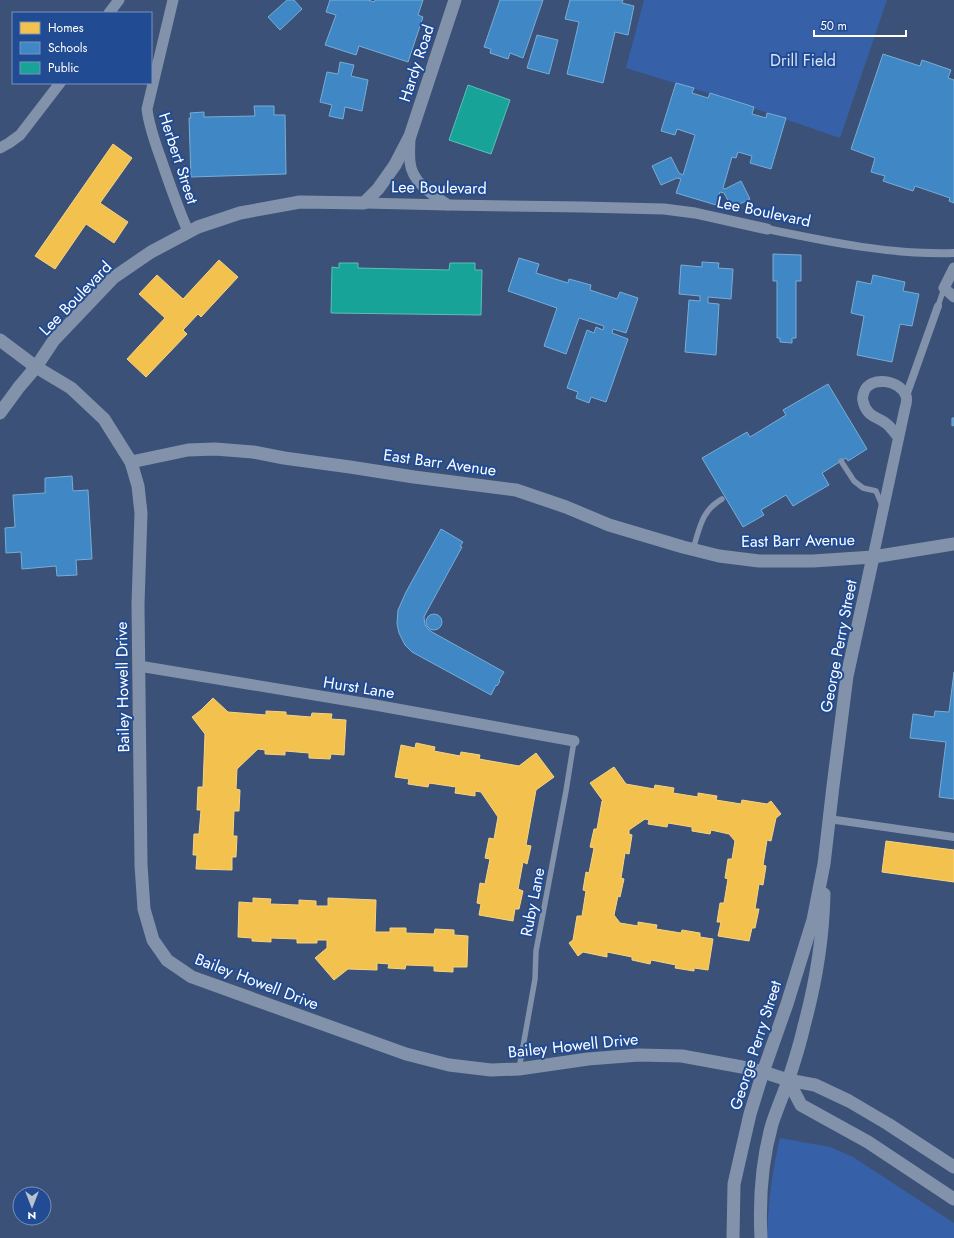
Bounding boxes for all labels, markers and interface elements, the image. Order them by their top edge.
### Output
legend [12,12,152,84]
scale bar [814,12,906,38]
text: 50 m [820,17,847,35]
text: Homes [48,19,84,37]
street label: Hardy Road [393,22,440,105]
text: Schools [48,39,87,57]
park label: Drill Field [770,49,836,72]
text: Public [48,59,79,77]
street label: Herbert Street [153,109,204,207]
street label: Lee Boulevard [391,175,487,200]
street label: Lee Boulevard [715,190,813,233]
street label: Lee Boulevard [34,256,117,341]
street label: East Barr Avenue [382,443,498,482]
street label: East Barr Avenue [741,528,855,553]
street label: George Perry Street [814,578,863,714]
street label: Bailey Howell Drive [110,621,135,753]
street label: Hurst Lane [322,671,396,704]
street label: Ruby Lane [515,866,550,938]
street label: Bailey Howell Drive [192,947,322,1016]
street label: George Perry Street [724,977,787,1113]
street label: Bailey Howell Drive [507,1027,639,1064]
north arrow [12,1186,52,1226]
text: N [28,1208,36,1224]

